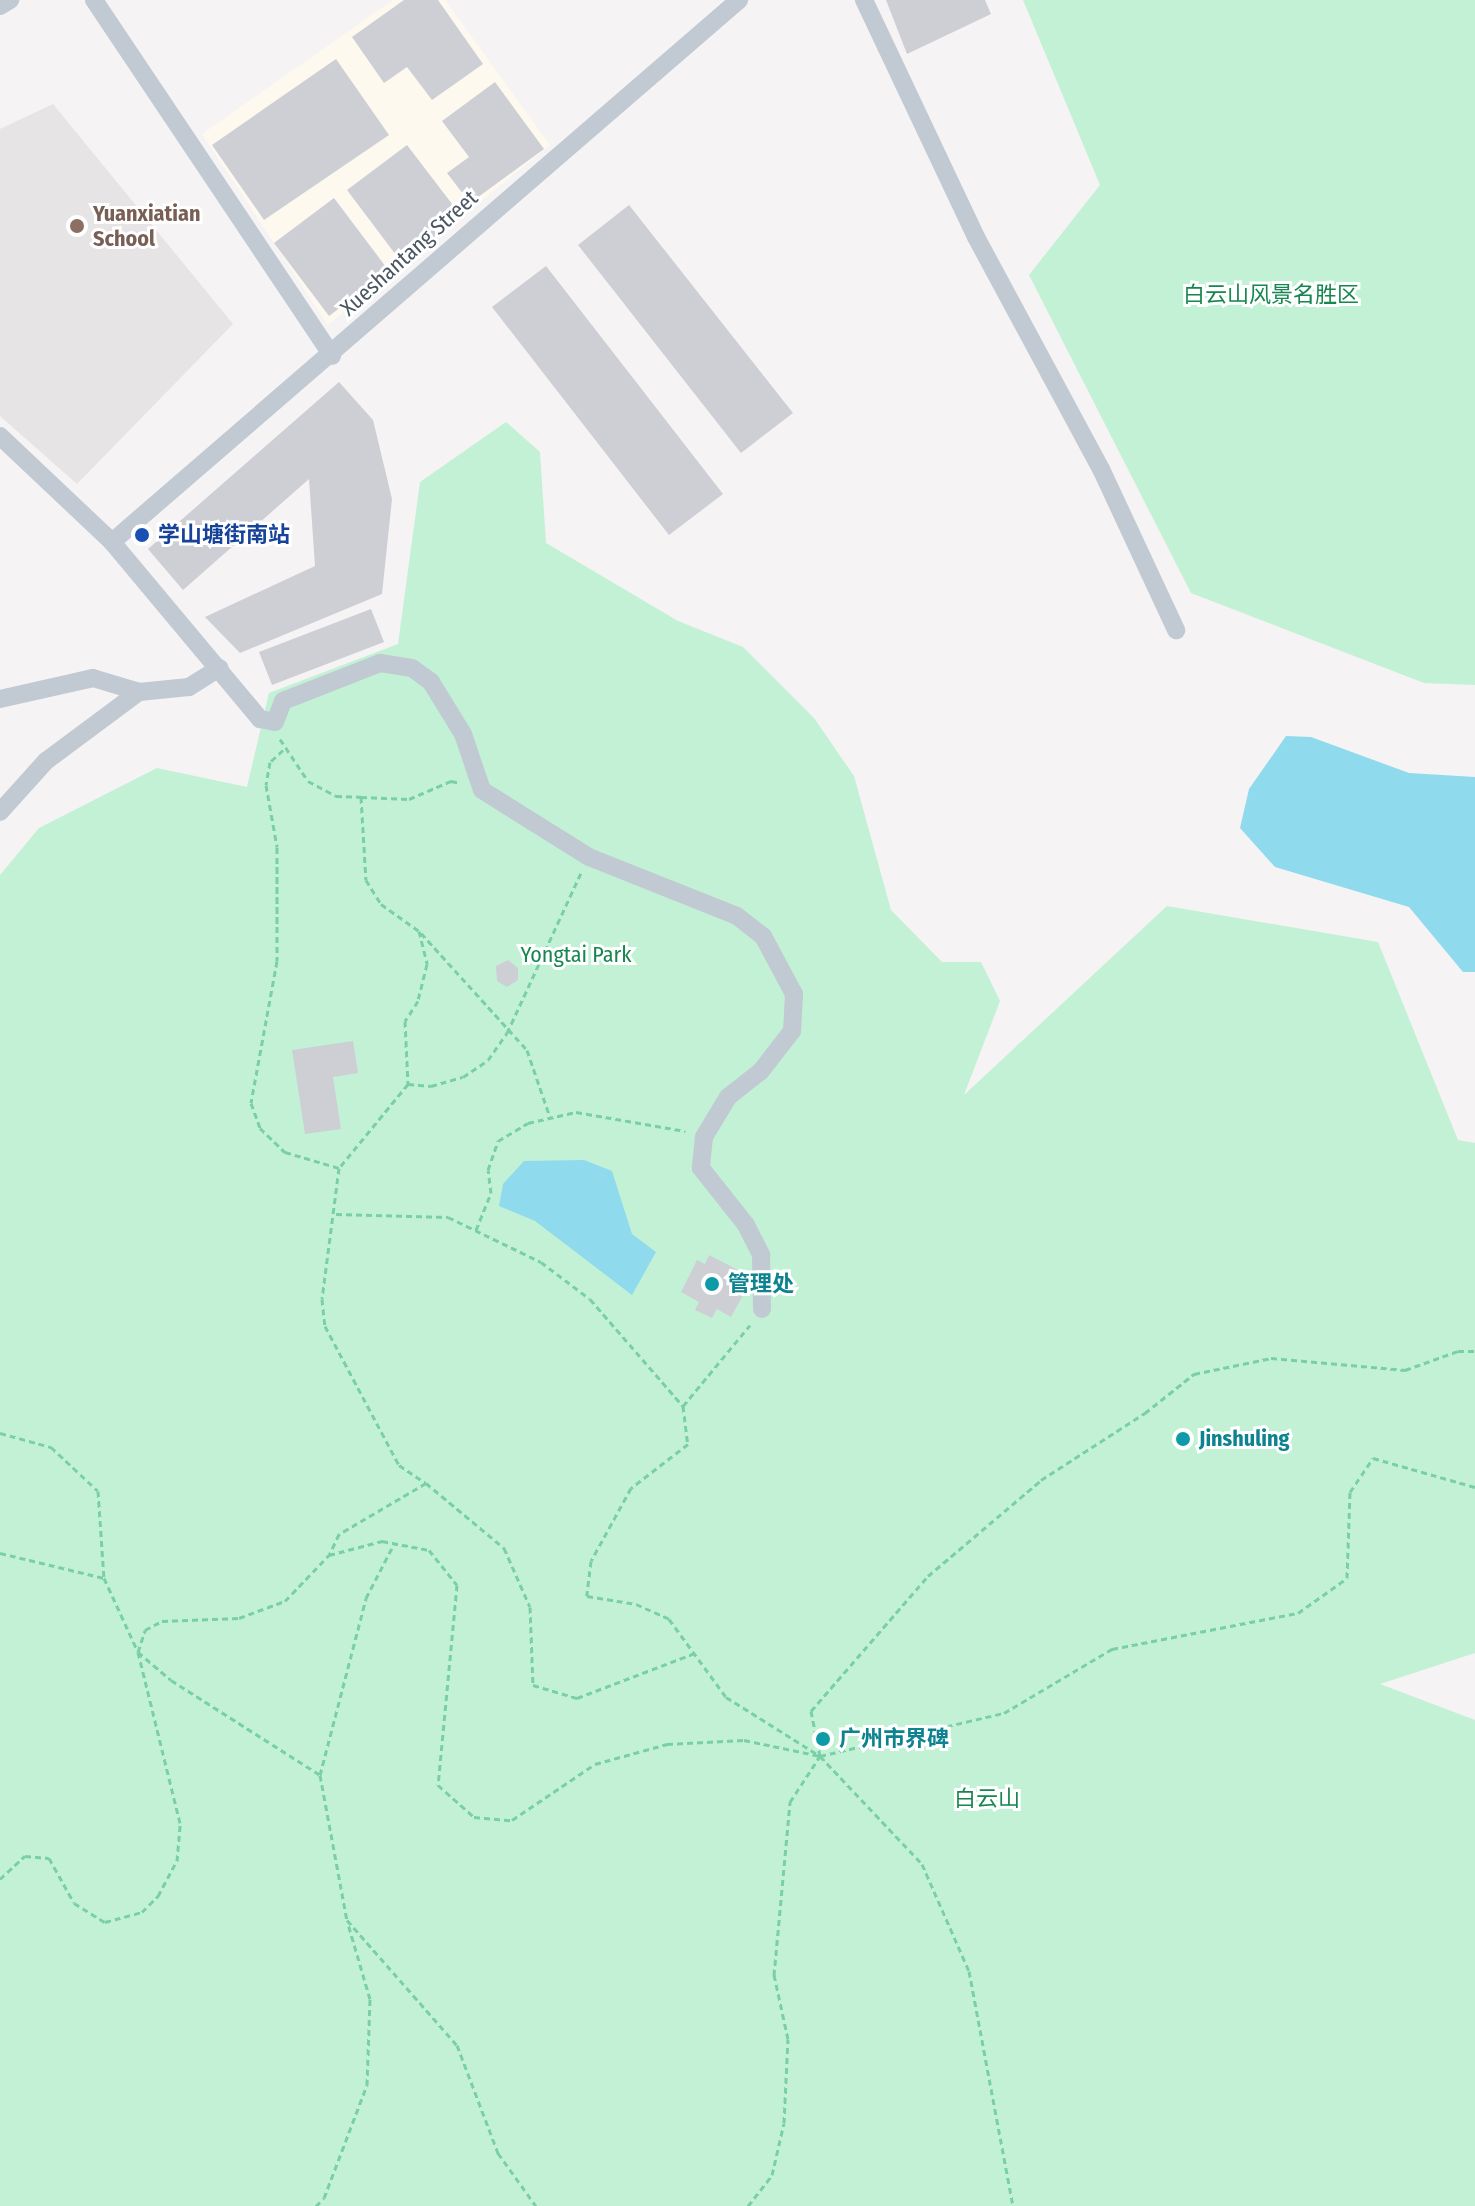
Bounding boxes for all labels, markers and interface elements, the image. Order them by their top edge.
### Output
street label: Xueshantang Street [335,185,483,321]
place label: Yuanxiatian School [93,200,200,252]
marker: Yuanxiatian School [68,217,86,235]
park label: 白云山风景名胜区 [1183,282,1359,308]
place label: 学山塘街南站 [158,522,290,548]
marker: 学山塘街南站 [133,526,151,544]
park label: Yongtai Park [521,942,631,968]
place label: 管理处 [728,1271,794,1297]
marker: 管理处 [703,1275,721,1293]
place label: Jinshuling [1199,1426,1289,1452]
marker: Jinshuling [1174,1430,1192,1448]
place label: 广州市界碑 [839,1726,949,1752]
marker: 广州市界碑 [814,1730,832,1748]
park label: 白云山 [954,1786,1020,1812]

